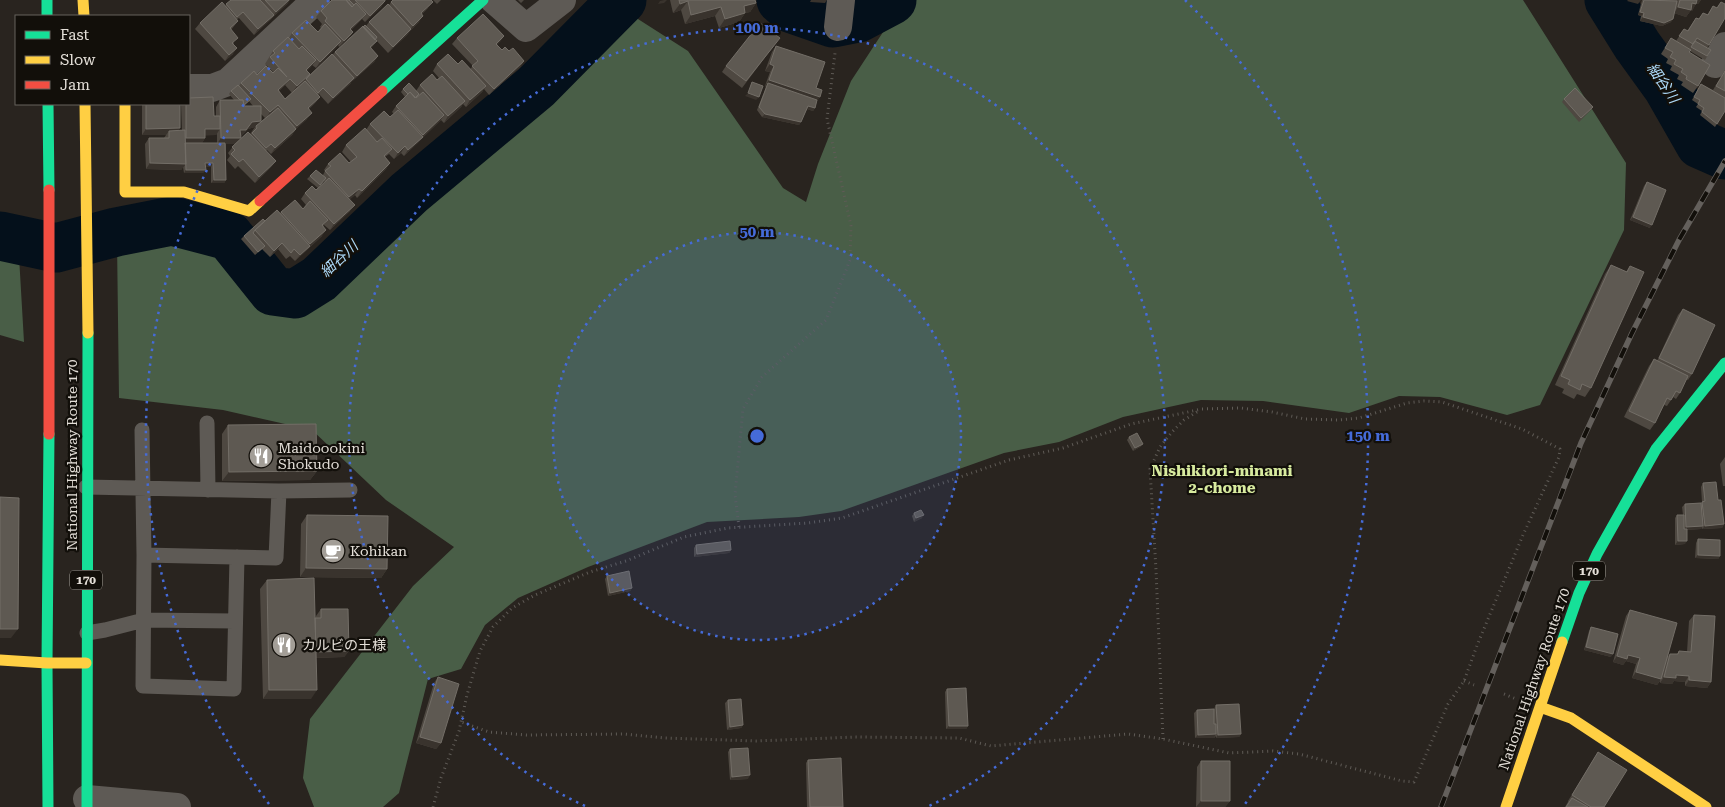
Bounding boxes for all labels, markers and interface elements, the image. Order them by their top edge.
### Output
legend [15,15,190,105]
text: 100 m [735,19,779,37]
text: Fast [60,26,90,44]
text: Slow [60,51,96,69]
water label: 細谷川 [1643,59,1684,108]
text: Jam [60,76,90,94]
text: 50 m [739,223,775,241]
water label: 細谷川 [316,236,363,281]
street label: National Highway Route 170 [64,359,80,551]
centre of rings [748,427,766,445]
text: 150 m [1346,427,1390,445]
place label: Maidoookini Shokudo [278,440,365,472]
restaurant icon: Maidoookini Shokudo [248,443,274,469]
district label: Nishikiori-minami 2-chome [1152,462,1292,497]
cafe icon: Kohikan [320,538,346,564]
place label: Kohikan [350,543,407,559]
road number: 170 [1573,562,1605,580]
road number: 170 [70,570,102,590]
street label: National Highway Route 170 [1495,586,1573,772]
restaurant icon: カルビの王様 [271,632,297,658]
place label: カルビの王様 [302,637,386,653]

